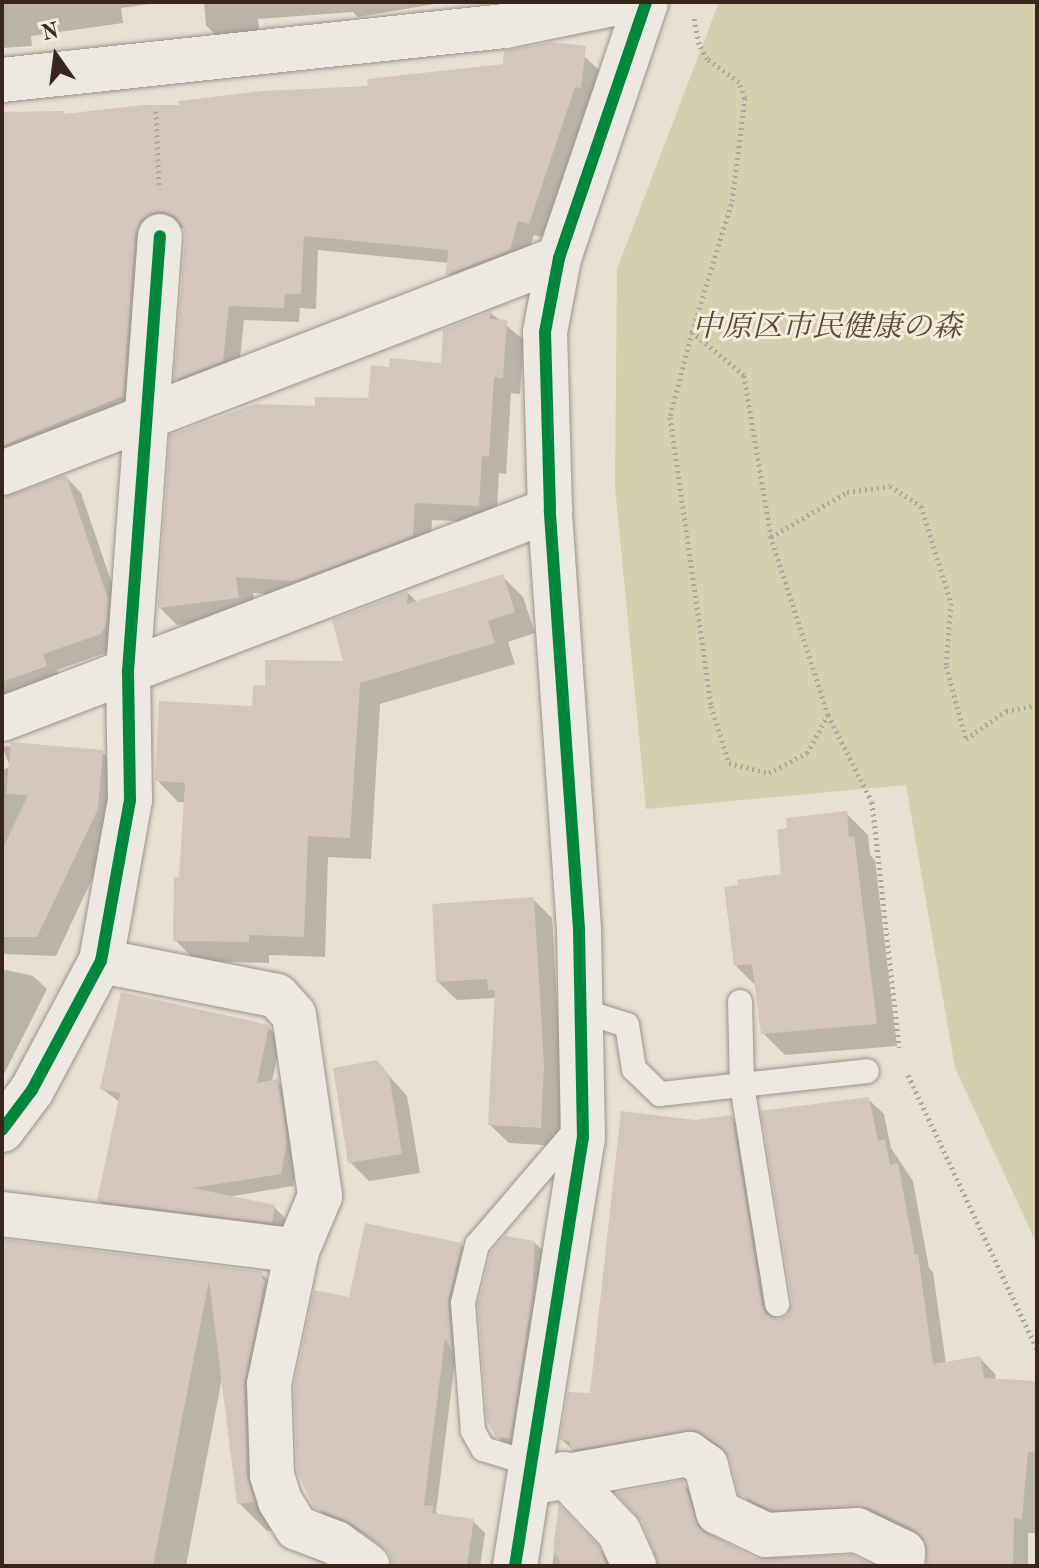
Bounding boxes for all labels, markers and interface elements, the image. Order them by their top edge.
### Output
north arrow [16,16,96,96]
text: N [39,20,61,45]
park label: 中原区市民健康の森 [692,310,962,346]

